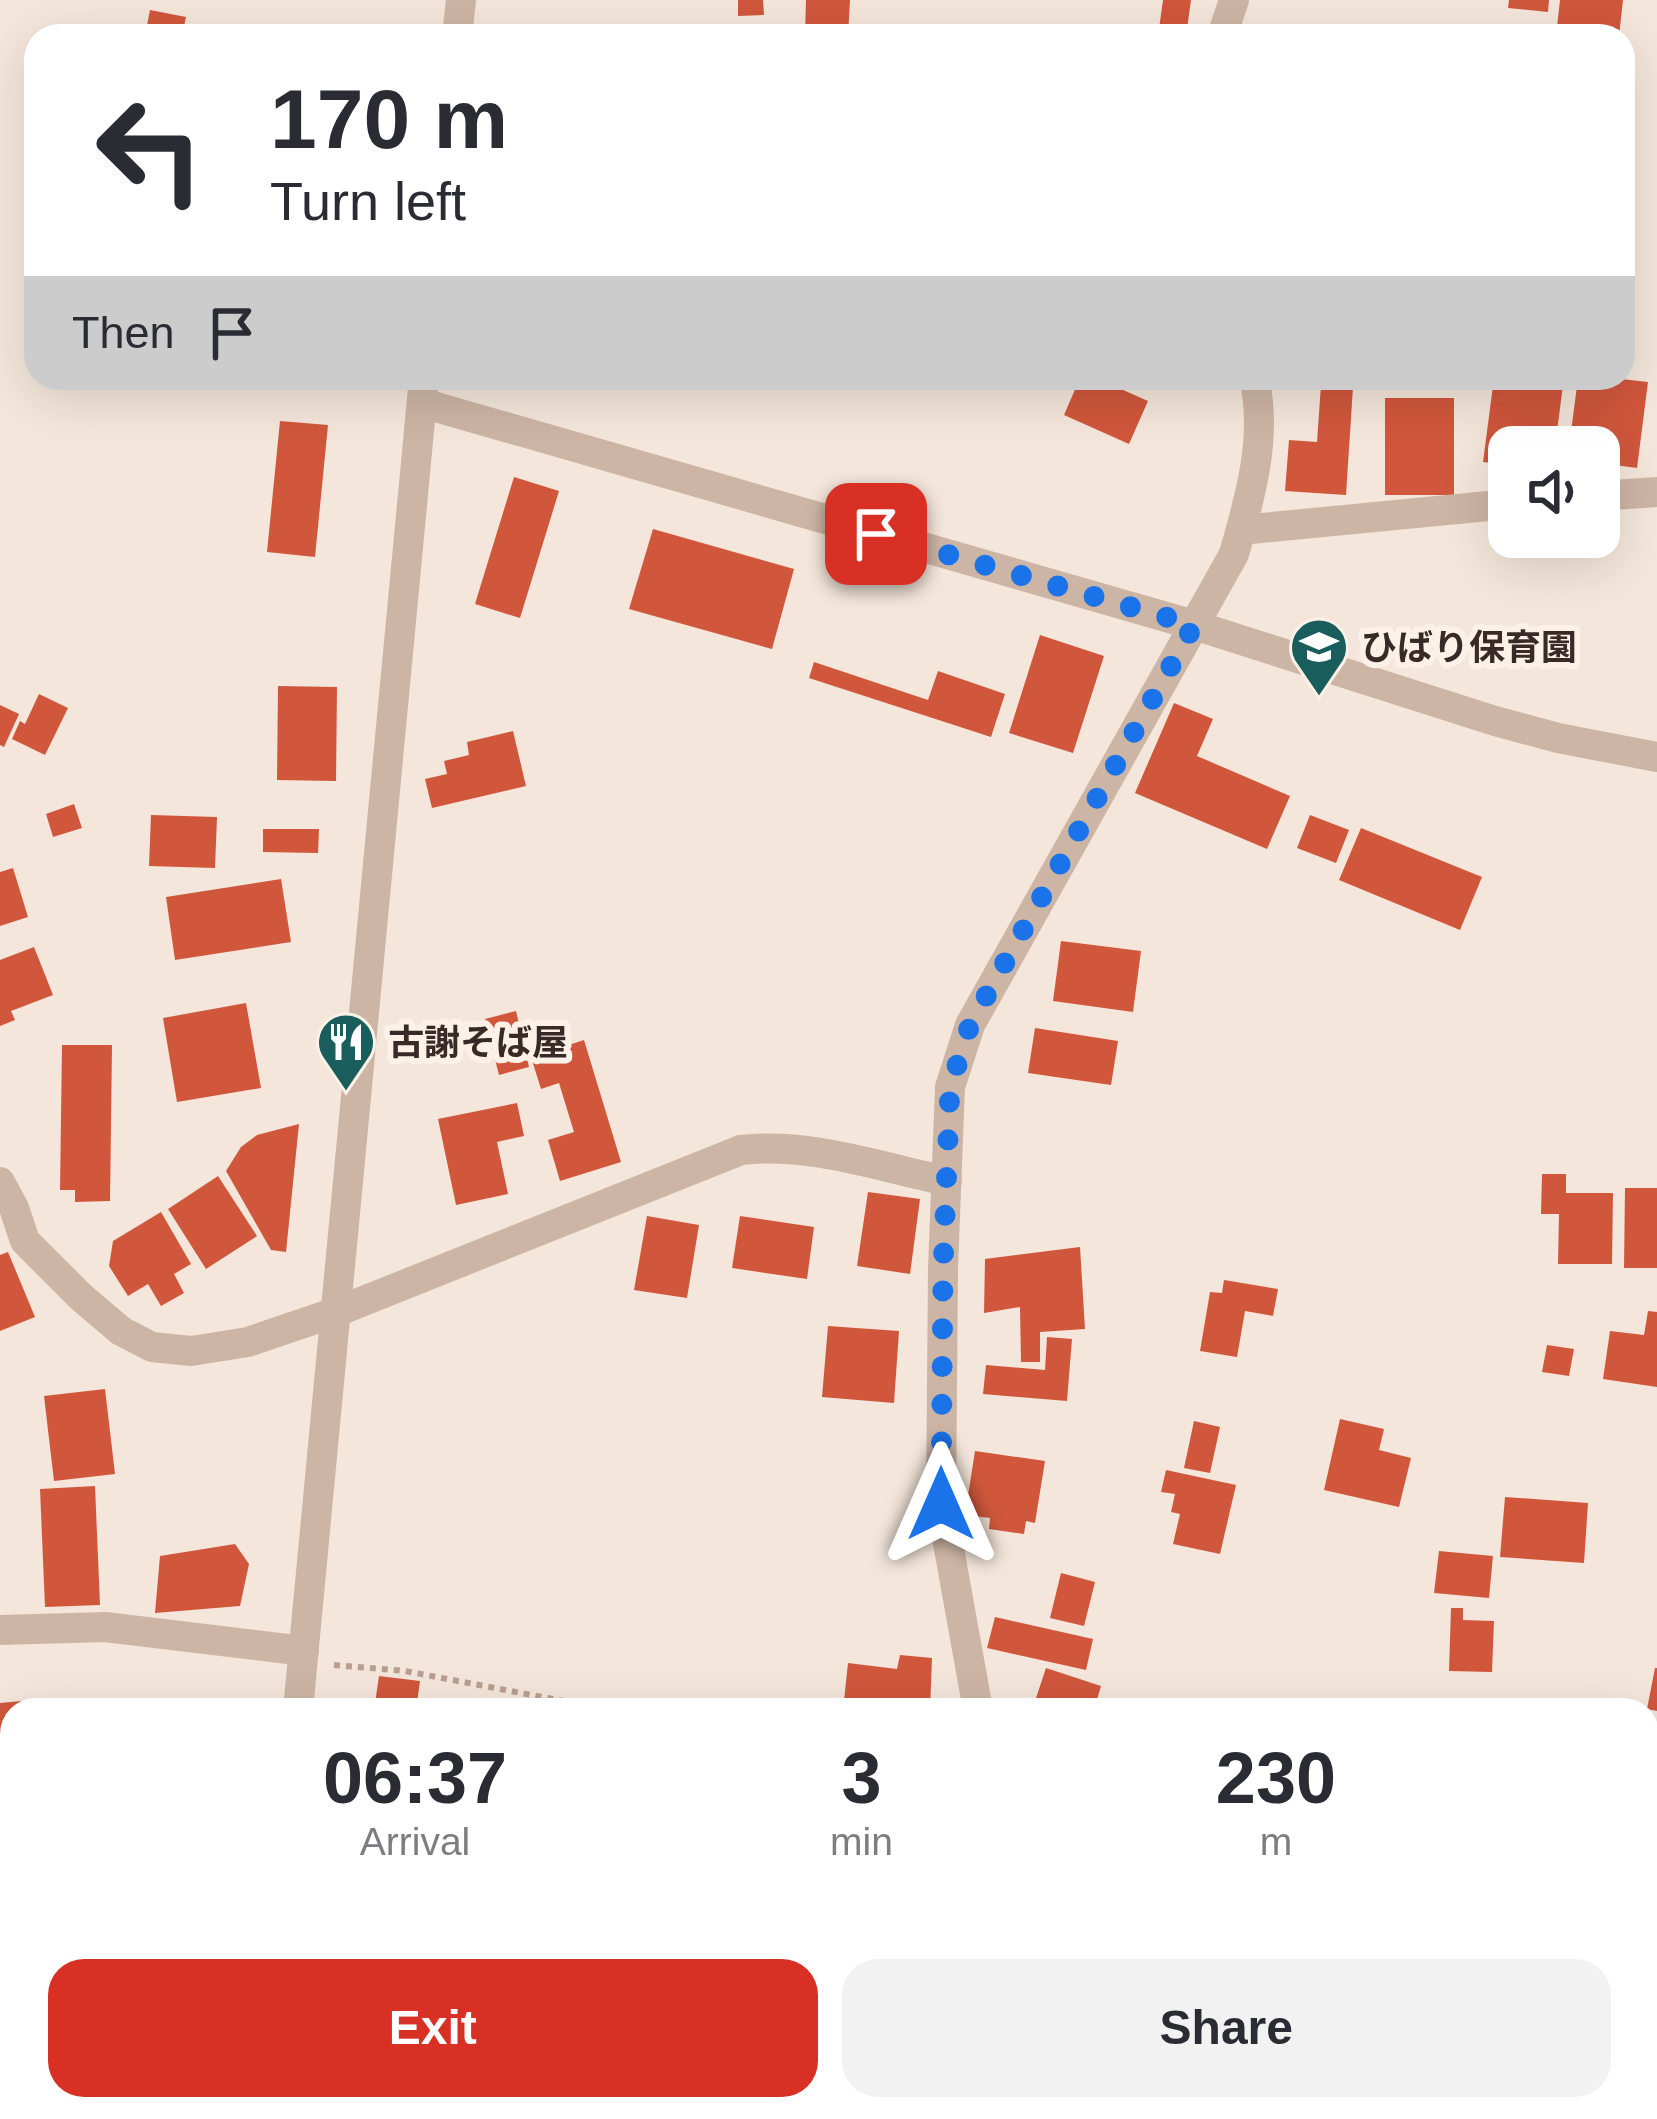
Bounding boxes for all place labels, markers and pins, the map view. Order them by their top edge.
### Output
pin [825,483,927,585]
school or university icon: ひばり保育園 [1288,616,1350,698]
place label: ひばり保育園 [1361,627,1577,668]
restaurant icon: 古謝そば屋 [315,1011,377,1093]
place label: 古謝そば屋 [388,1022,568,1063]

